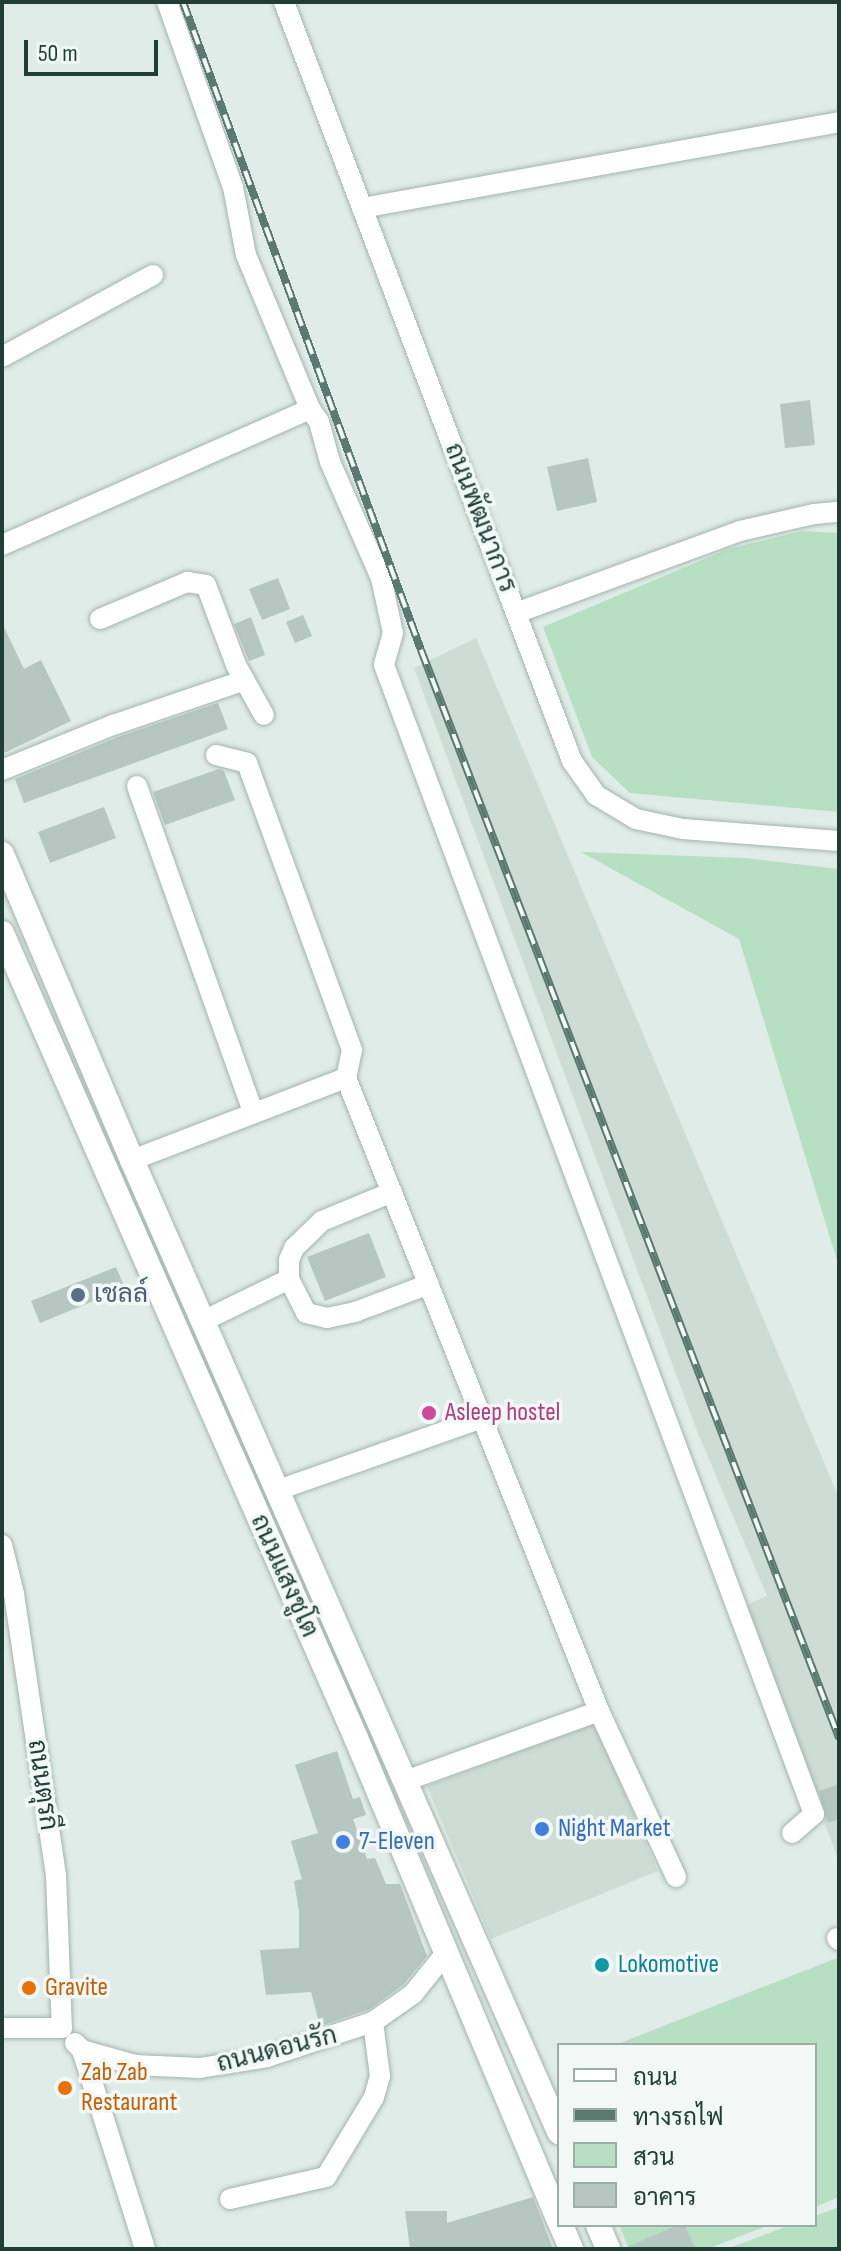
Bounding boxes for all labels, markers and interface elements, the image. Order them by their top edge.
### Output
scale bar [28,24,162,74]
text: 50 m [38,39,78,68]
street label: ถนนพัฒนาการ [437,439,523,597]
place label: เชลล์ [94,1279,148,1311]
marker: เชลล์ [69,1286,87,1304]
place label: Asleep hostel [445,1397,560,1429]
marker: Asleep hostel [420,1404,438,1422]
street label: ถนนแสงชูโต [243,1510,325,1642]
street label: ถนนตุรกี [20,1737,64,1833]
place label: Night Market [558,1813,671,1845]
marker: Night Market [533,1820,551,1838]
place label: 7-Eleven [359,1826,435,1858]
marker: 7-Eleven [334,1833,352,1851]
place label: Lokomotive [618,1949,719,1981]
marker: Lokomotive [593,1956,611,1974]
place label: Gravite [45,1972,108,2004]
marker: Gravite [20,1979,38,1997]
street label: ถนนดอนรัก [214,2020,340,2080]
legend [557,2043,817,2227]
place label: Zab Zab Restaurant [81,2057,177,2118]
text: ถนน [633,2063,678,2092]
marker: Zab Zab Restaurant [56,2079,74,2097]
text: ทางรถไฟ [633,2103,724,2132]
text: สวน [633,2143,675,2172]
text: อาคาร [633,2183,696,2212]

